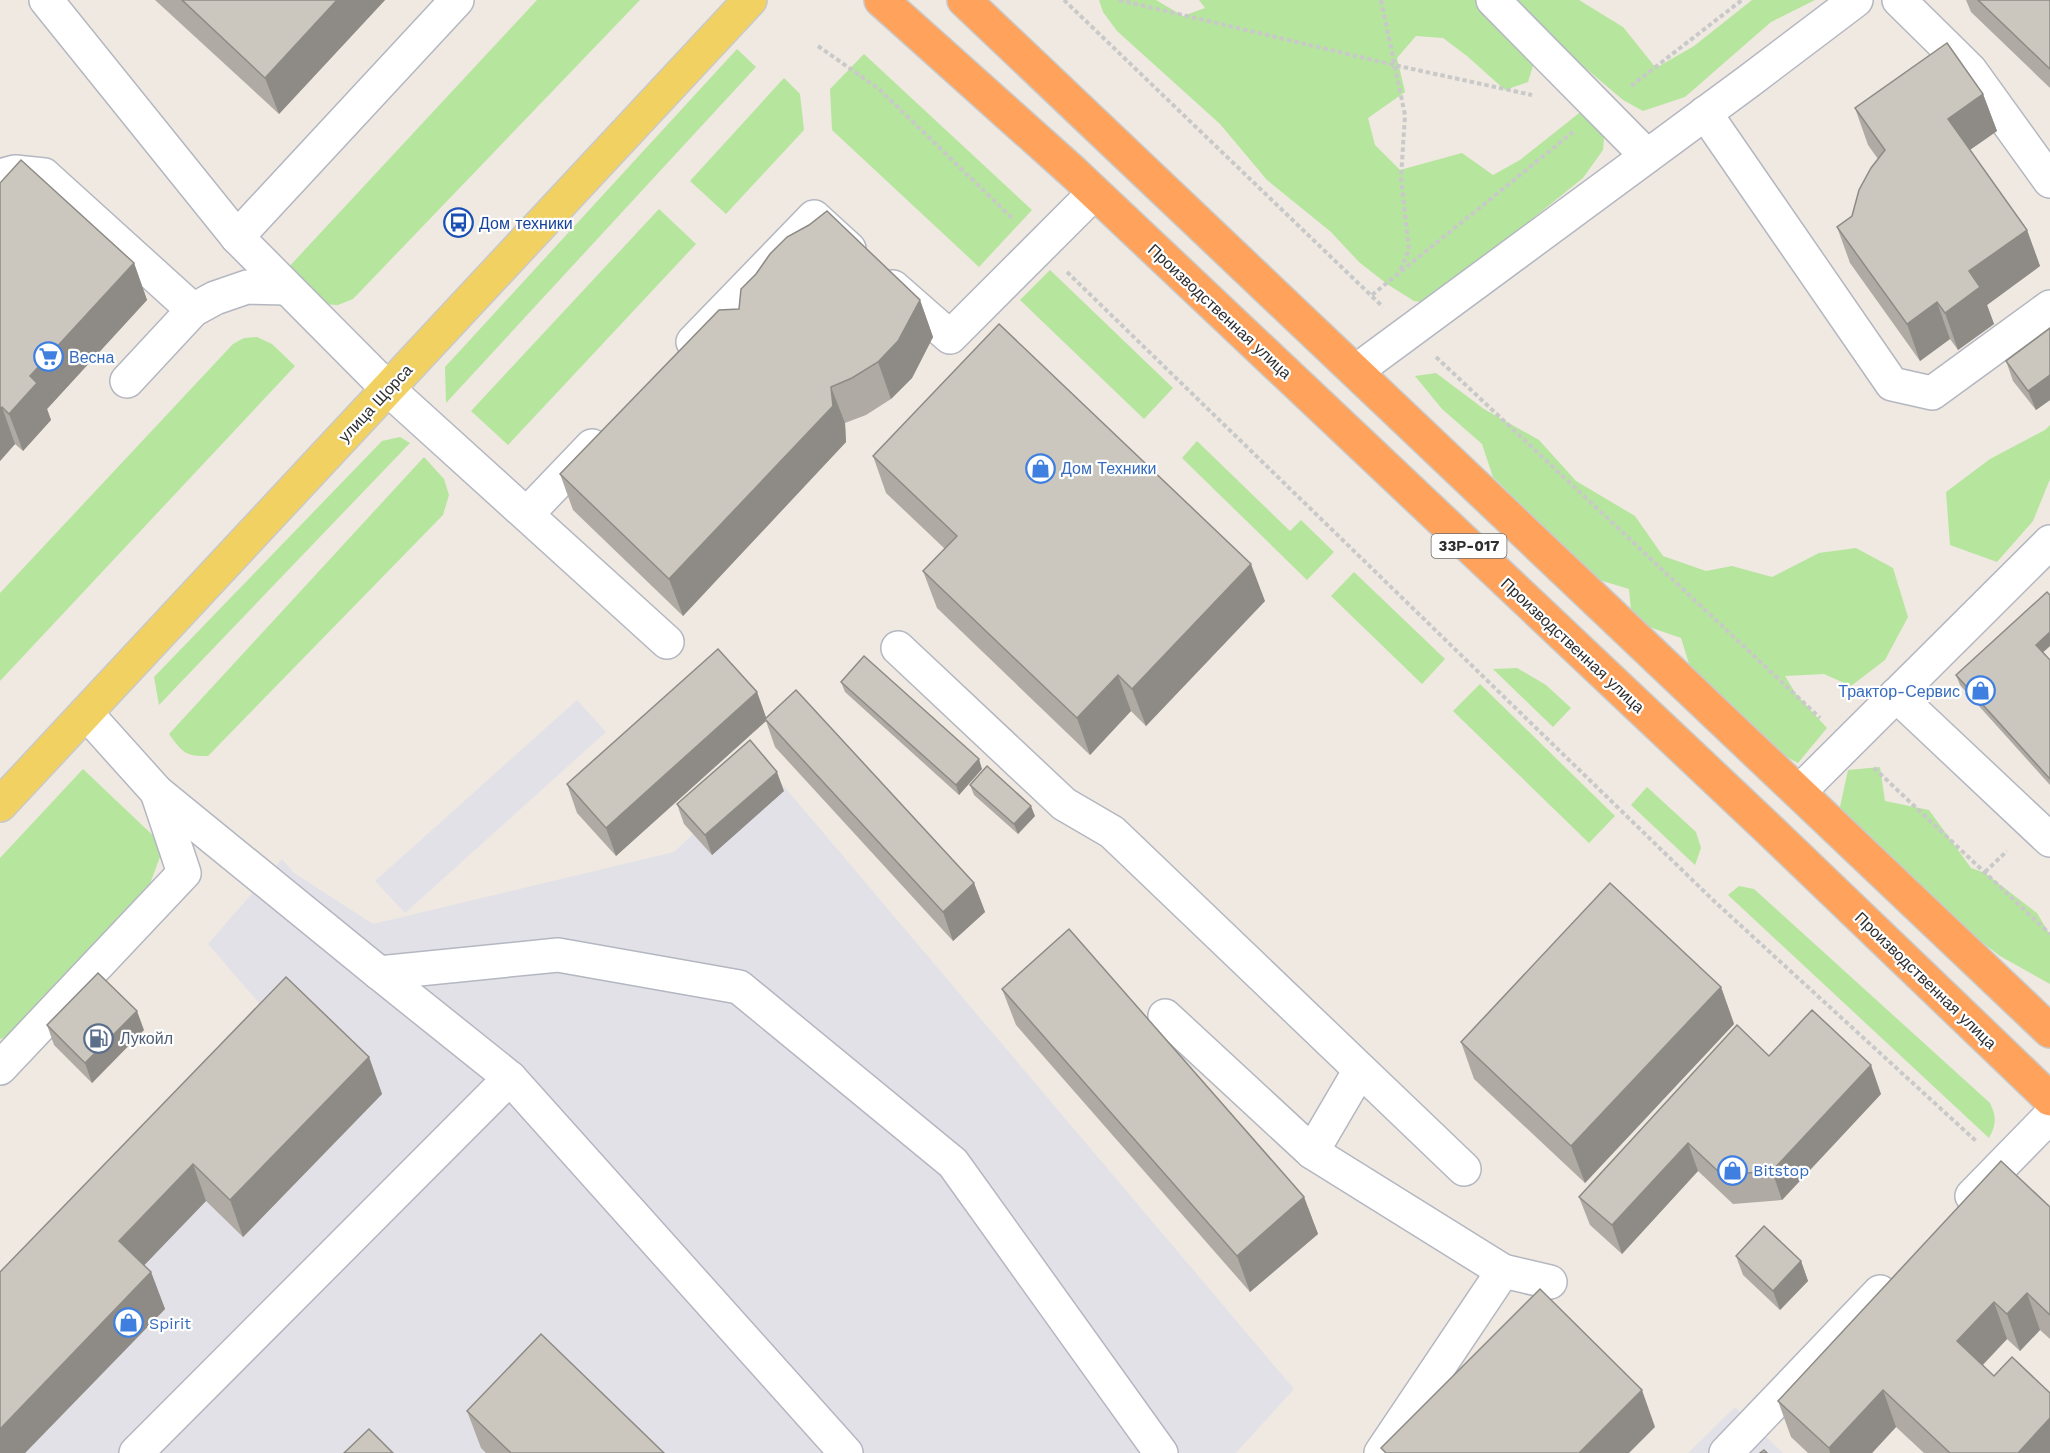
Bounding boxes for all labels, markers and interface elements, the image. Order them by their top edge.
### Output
bus stop icon: Дом техники [442,207,474,239]
place label: Дом техники [479,214,573,233]
street label: Производственная улица [1144,240,1295,383]
supermarket icon: Весна [32,341,64,373]
place label: Весна [69,348,114,367]
street label: улица Щорса [335,361,416,446]
shop icon: Дом Техники [1024,452,1056,484]
place label: Дом Техники [1061,459,1157,478]
road number: 33Р-017 [1432,534,1506,558]
street label: Производственная улица [1497,574,1648,717]
shop icon: Трактор-Сервис [1965,675,1997,707]
place label: Трактор-Сервис [1838,682,1960,701]
street label: Производственная улица [1851,908,2000,1053]
fuel station icon: Лукойл [83,1022,115,1054]
place label: Лукойл [120,1029,173,1048]
shop icon: Bitstop [1716,1154,1748,1186]
place label: Bitstop [1753,1161,1809,1180]
shop icon: Spirit [112,1307,144,1339]
place label: Spirit [149,1314,191,1333]

